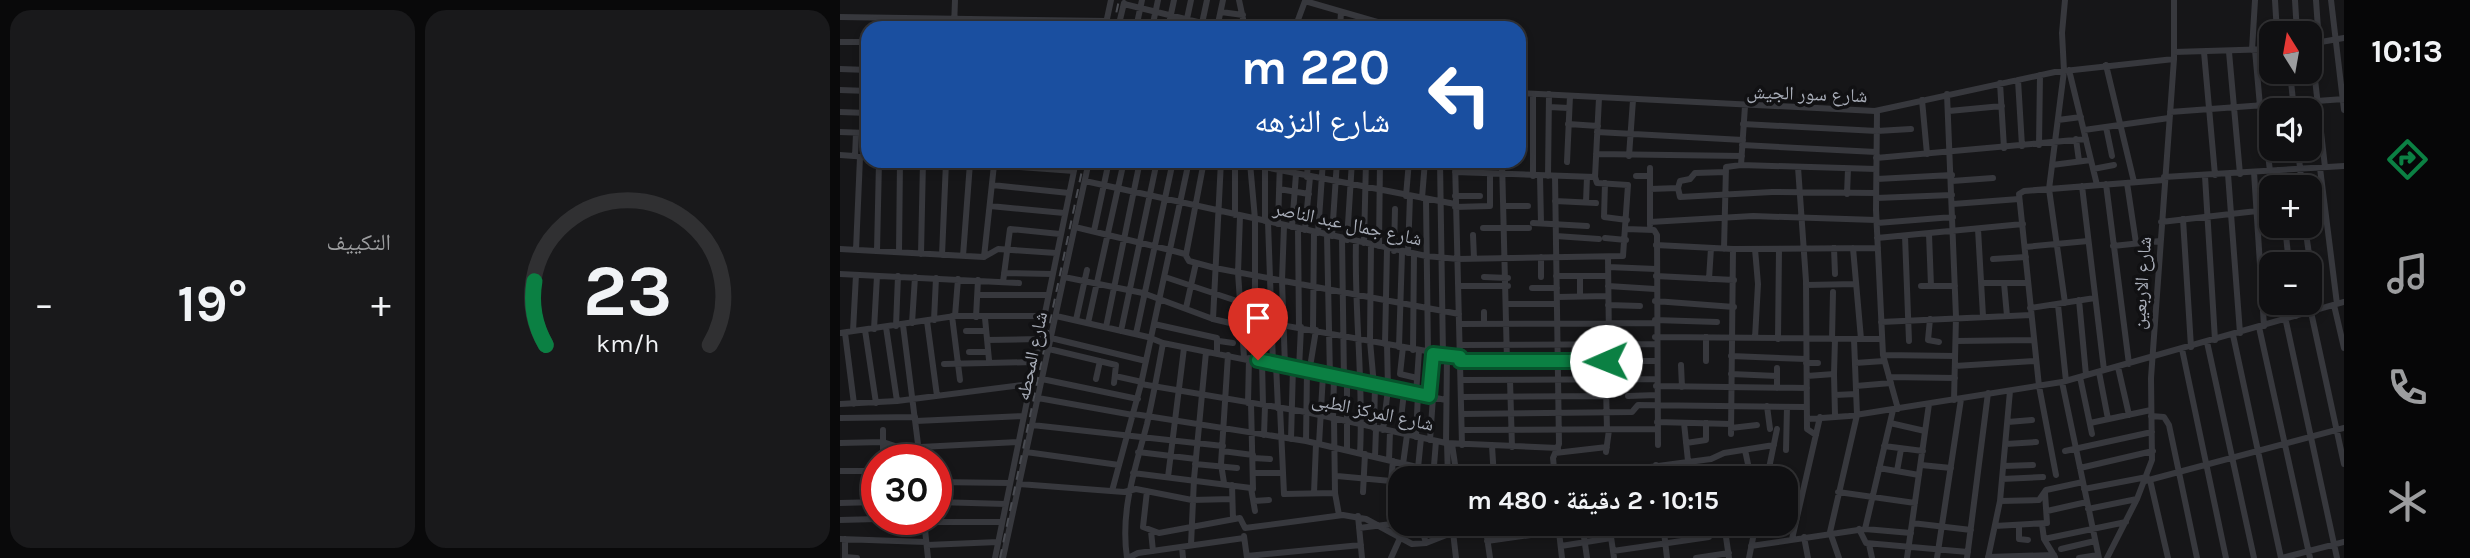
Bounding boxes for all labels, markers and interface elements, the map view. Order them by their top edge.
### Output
north arrow [2259,21,2322,84]
map controls [2259,21,2322,315]
text: 10:13 [2371,33,2443,70]
text: 220 m [1241,39,1390,96]
icon: left [1414,49,1505,140]
street label: شارع سور الجيش [1746,81,1868,107]
button: sound [2259,98,2322,161]
text: شارع النزهه [1254,103,1390,140]
icon: directions [2383,135,2432,184]
button: + [2259,175,2322,238]
street label: شارع جمال عبد الناصر [1270,197,1424,250]
text: التكييف [326,229,391,256]
street label: شارع الاربعين [2128,236,2156,330]
text: 23 [583,248,672,333]
icon: music [2383,249,2432,298]
button: − [2259,252,2322,315]
text: 19° [177,273,248,334]
text: − [34,282,54,327]
text: + [371,282,391,327]
pin [1228,288,1288,360]
icon: arrive [1239,299,1277,337]
street label: شارع المحطه [1012,310,1052,403]
position arrow [1569,324,1643,398]
text: km/h [596,329,659,358]
icon: phone [2383,363,2432,412]
street label: شارع المركز الطبى [1310,388,1436,436]
speed limit sign: 30 [861,444,952,535]
icon: climate [2383,477,2432,526]
text: 10:15 · 2 دقيقة · 480 m [1467,485,1719,516]

